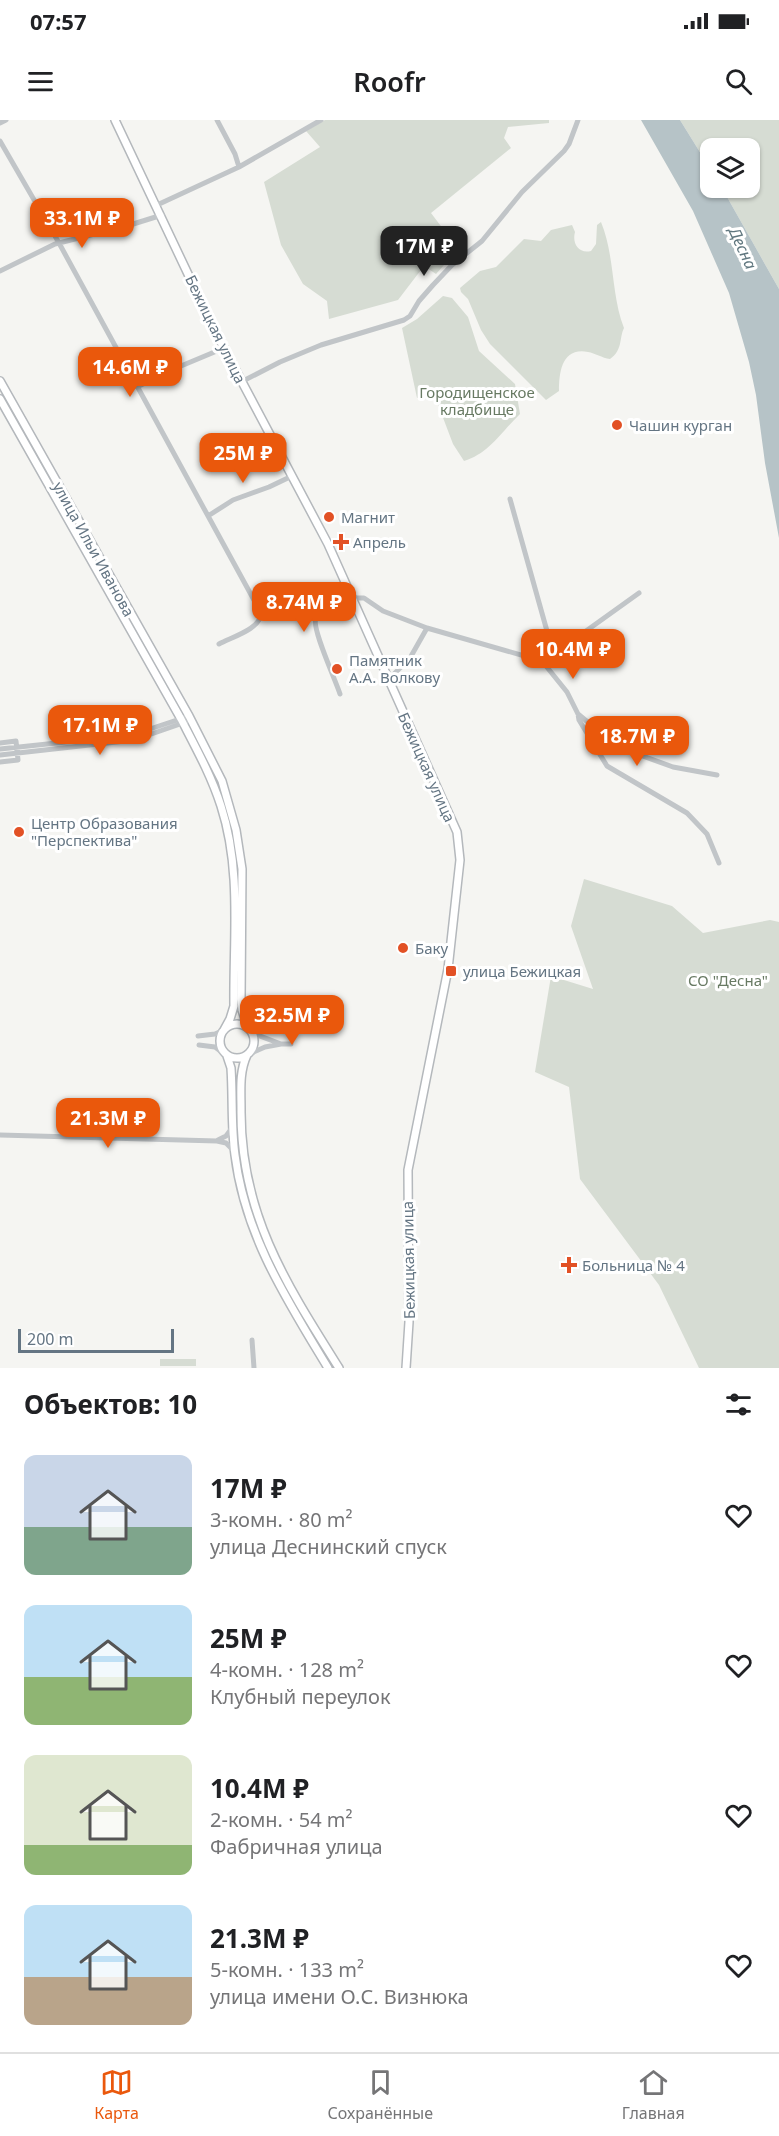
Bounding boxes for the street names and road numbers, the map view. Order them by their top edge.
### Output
street label: Бежицкая улица [181,272,251,386]
street label: улица Ильи Иванова [49,478,139,620]
street label: Бежицкая улица [394,709,460,825]
street label: Бежицкая улица [397,1201,419,1319]

